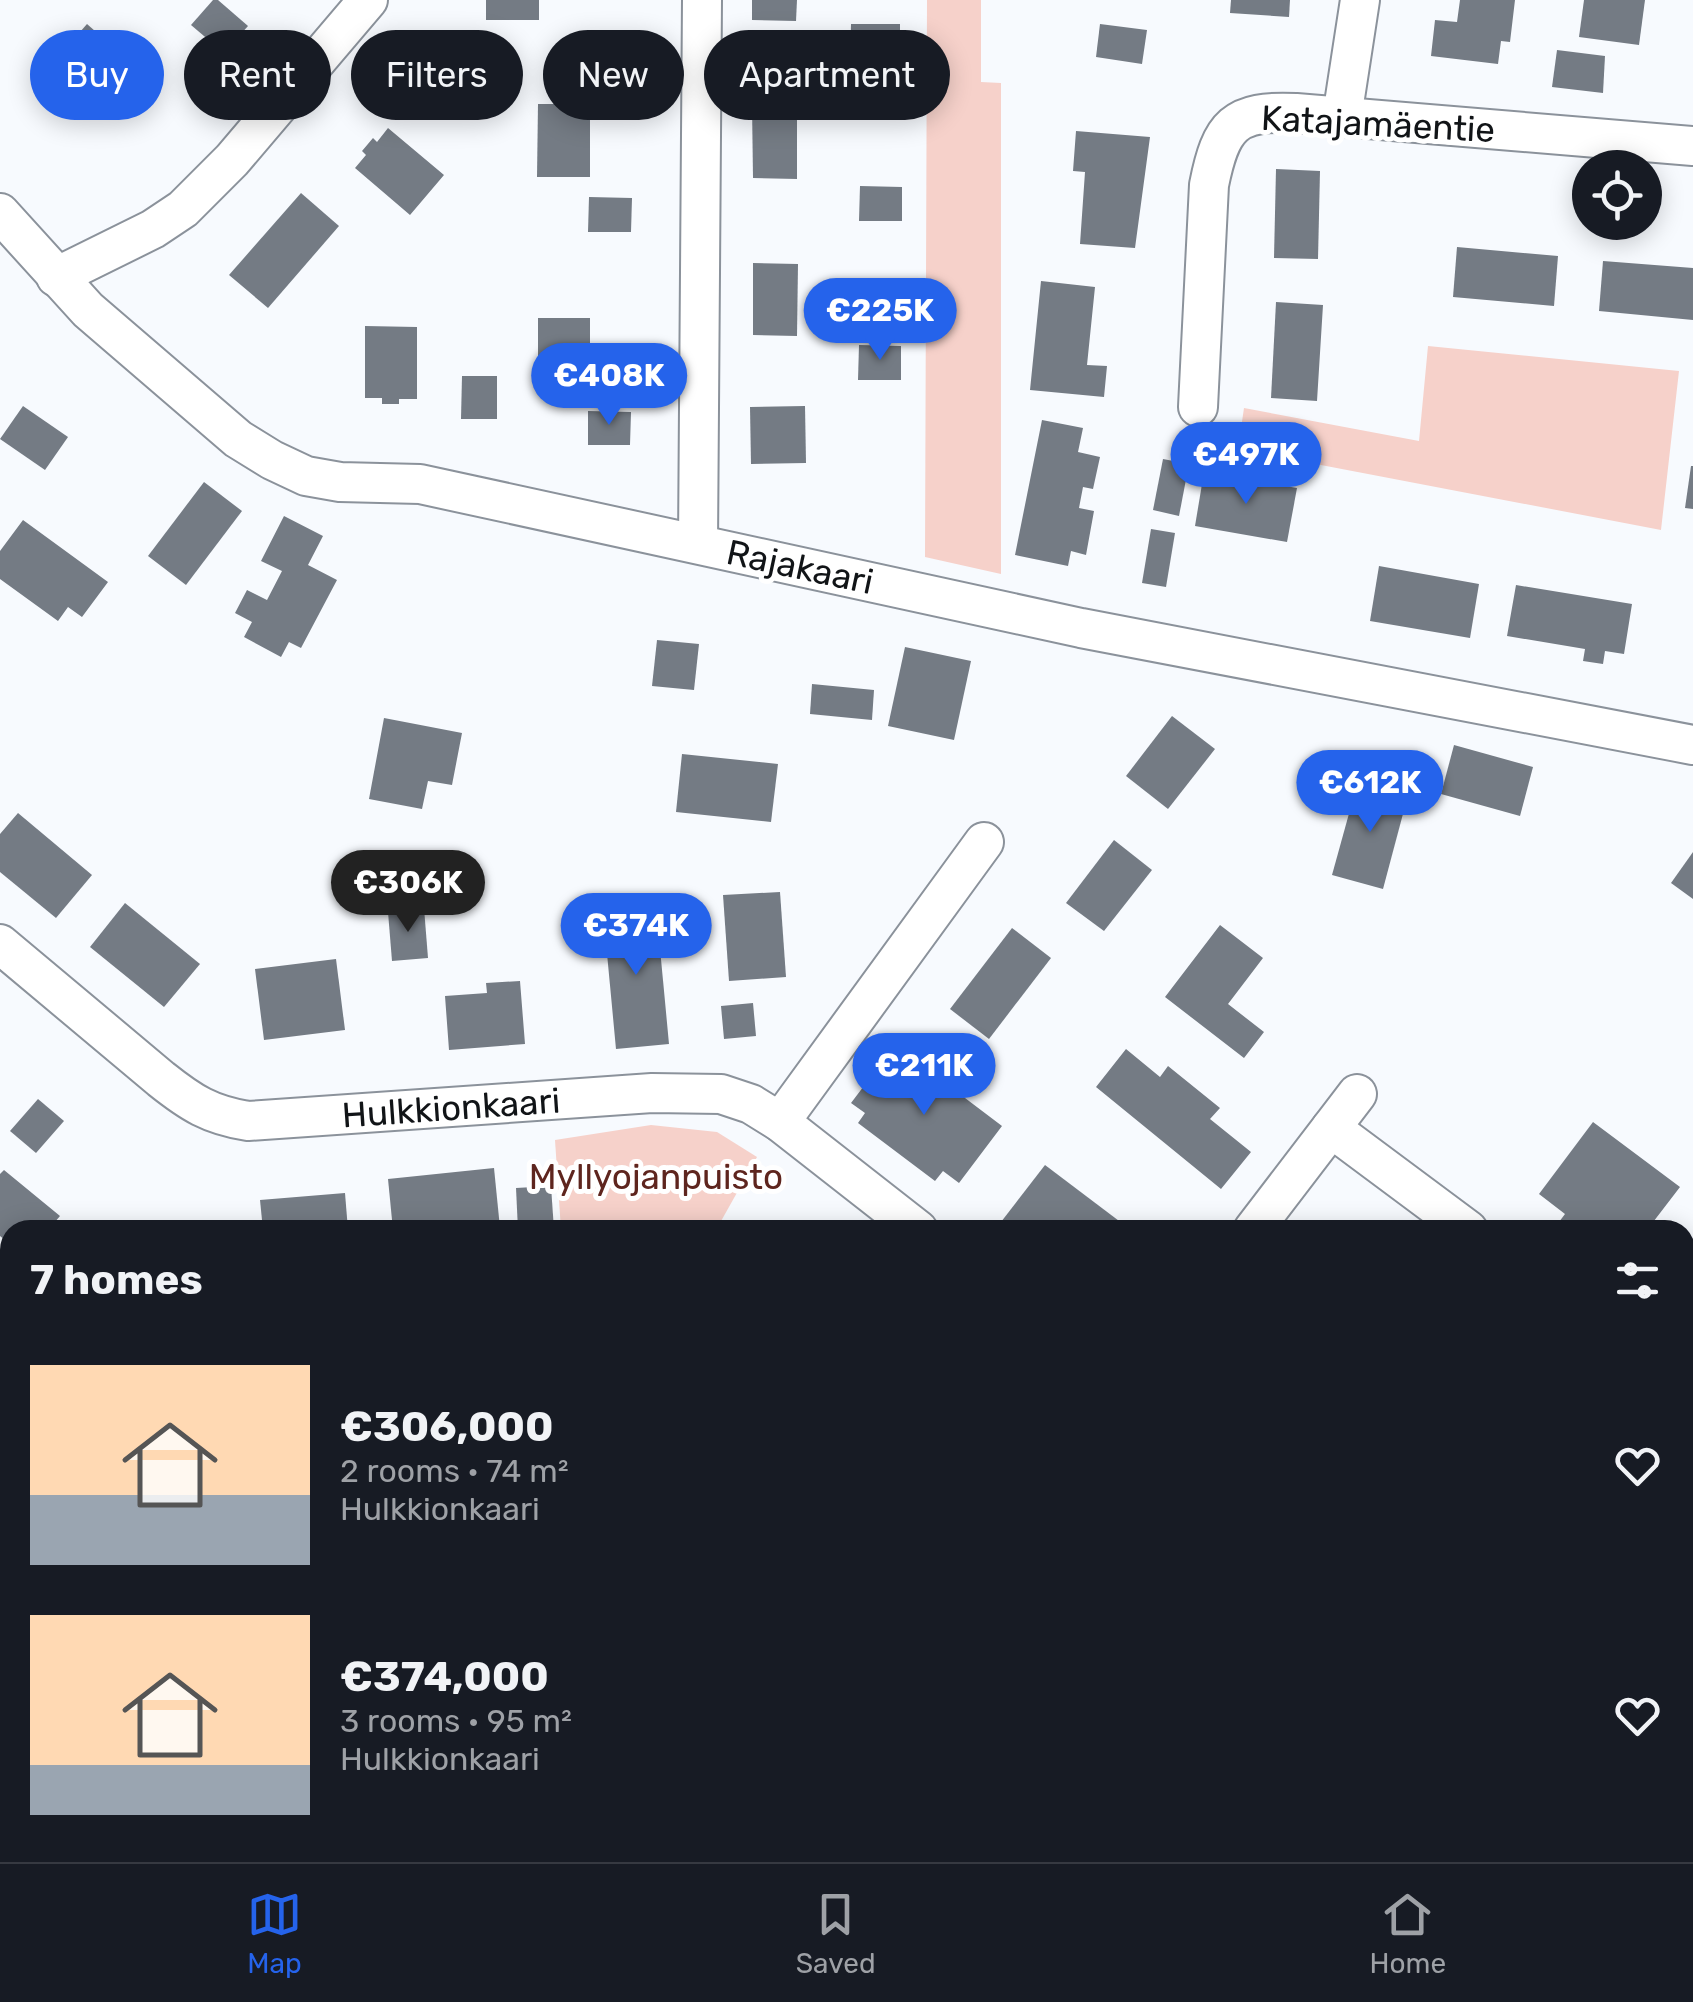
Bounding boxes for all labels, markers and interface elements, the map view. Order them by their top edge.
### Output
chip: Buy [30,30,164,120]
chip: Rent [184,30,331,120]
chip: Filters [351,30,523,120]
chip: New [543,30,684,120]
chip: Apartment [704,30,950,120]
street label: Katajamäentie [1260,97,1496,151]
map controls [1572,150,1662,240]
button: locate [1572,150,1662,240]
pin: €225K [810,278,950,363]
text: €225K [826,291,934,329]
pin: €408K [539,343,679,428]
text: €408K [553,356,665,394]
pin: €497K [1176,422,1316,507]
text: €497K [1193,435,1299,473]
street label: Rajakaari [723,531,877,603]
pin: €612K [1300,750,1440,835]
text: €612K [1318,763,1422,801]
pin: €306K [338,850,478,935]
text: €306K [353,863,463,901]
pin: €374K [566,893,706,978]
text: €374K [583,906,689,944]
pin: €211K [854,1033,994,1118]
text: €211K [875,1046,973,1084]
street label: Hulkkionkaari [341,1079,561,1137]
park label: Myllyojanpuisto [529,1156,783,1198]
icon: filters [1610,1253,1665,1308]
text: 7 homes [30,1255,203,1305]
text: €306,000 [340,1402,554,1452]
icon: home [110,1405,230,1525]
icon: heart [1610,1438,1665,1493]
text: 2 rooms · 74 m² [340,1452,569,1490]
text: Hulkkionkaari [340,1490,540,1528]
text: €374,000 [340,1652,549,1702]
icon: home [110,1655,230,1775]
icon: heart [1610,1688,1665,1743]
text: 3 rooms · 95 m² [340,1702,572,1740]
text: Hulkkionkaari [340,1740,540,1778]
tab: Map [247,1887,302,1980]
tab: Saved [796,1887,876,1980]
tab: Home [1369,1887,1446,1980]

